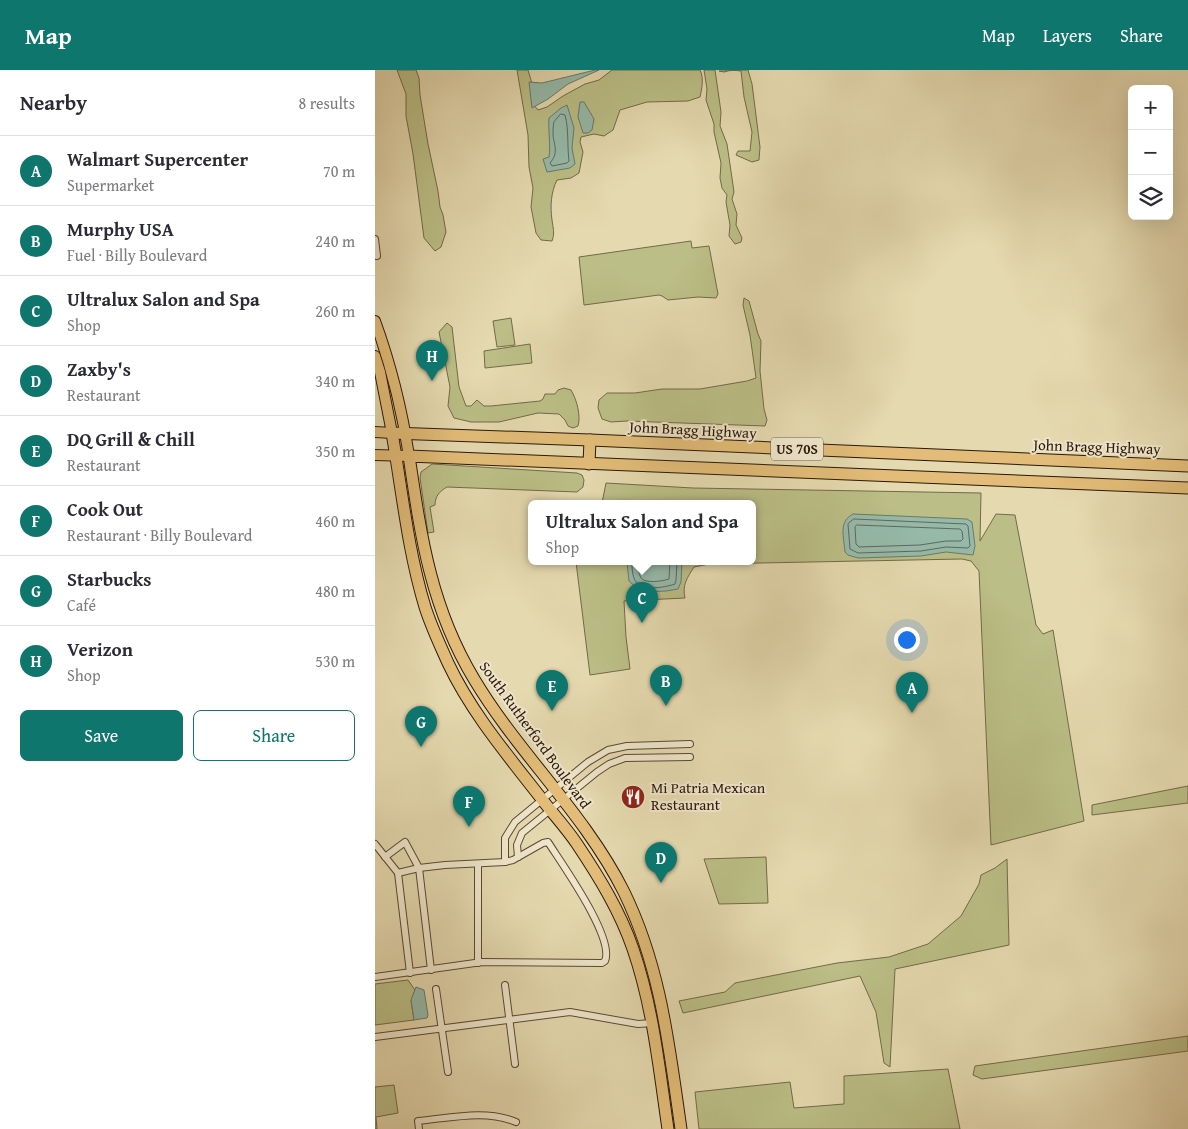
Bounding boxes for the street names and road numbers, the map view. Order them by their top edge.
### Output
street label: John Bragg Highway [627,416,758,443]
street label: John Bragg Highway [1031,434,1162,459]
road number: US 70S [771,438,823,460]
street label: South Rutherford Boulevard [475,657,596,813]

